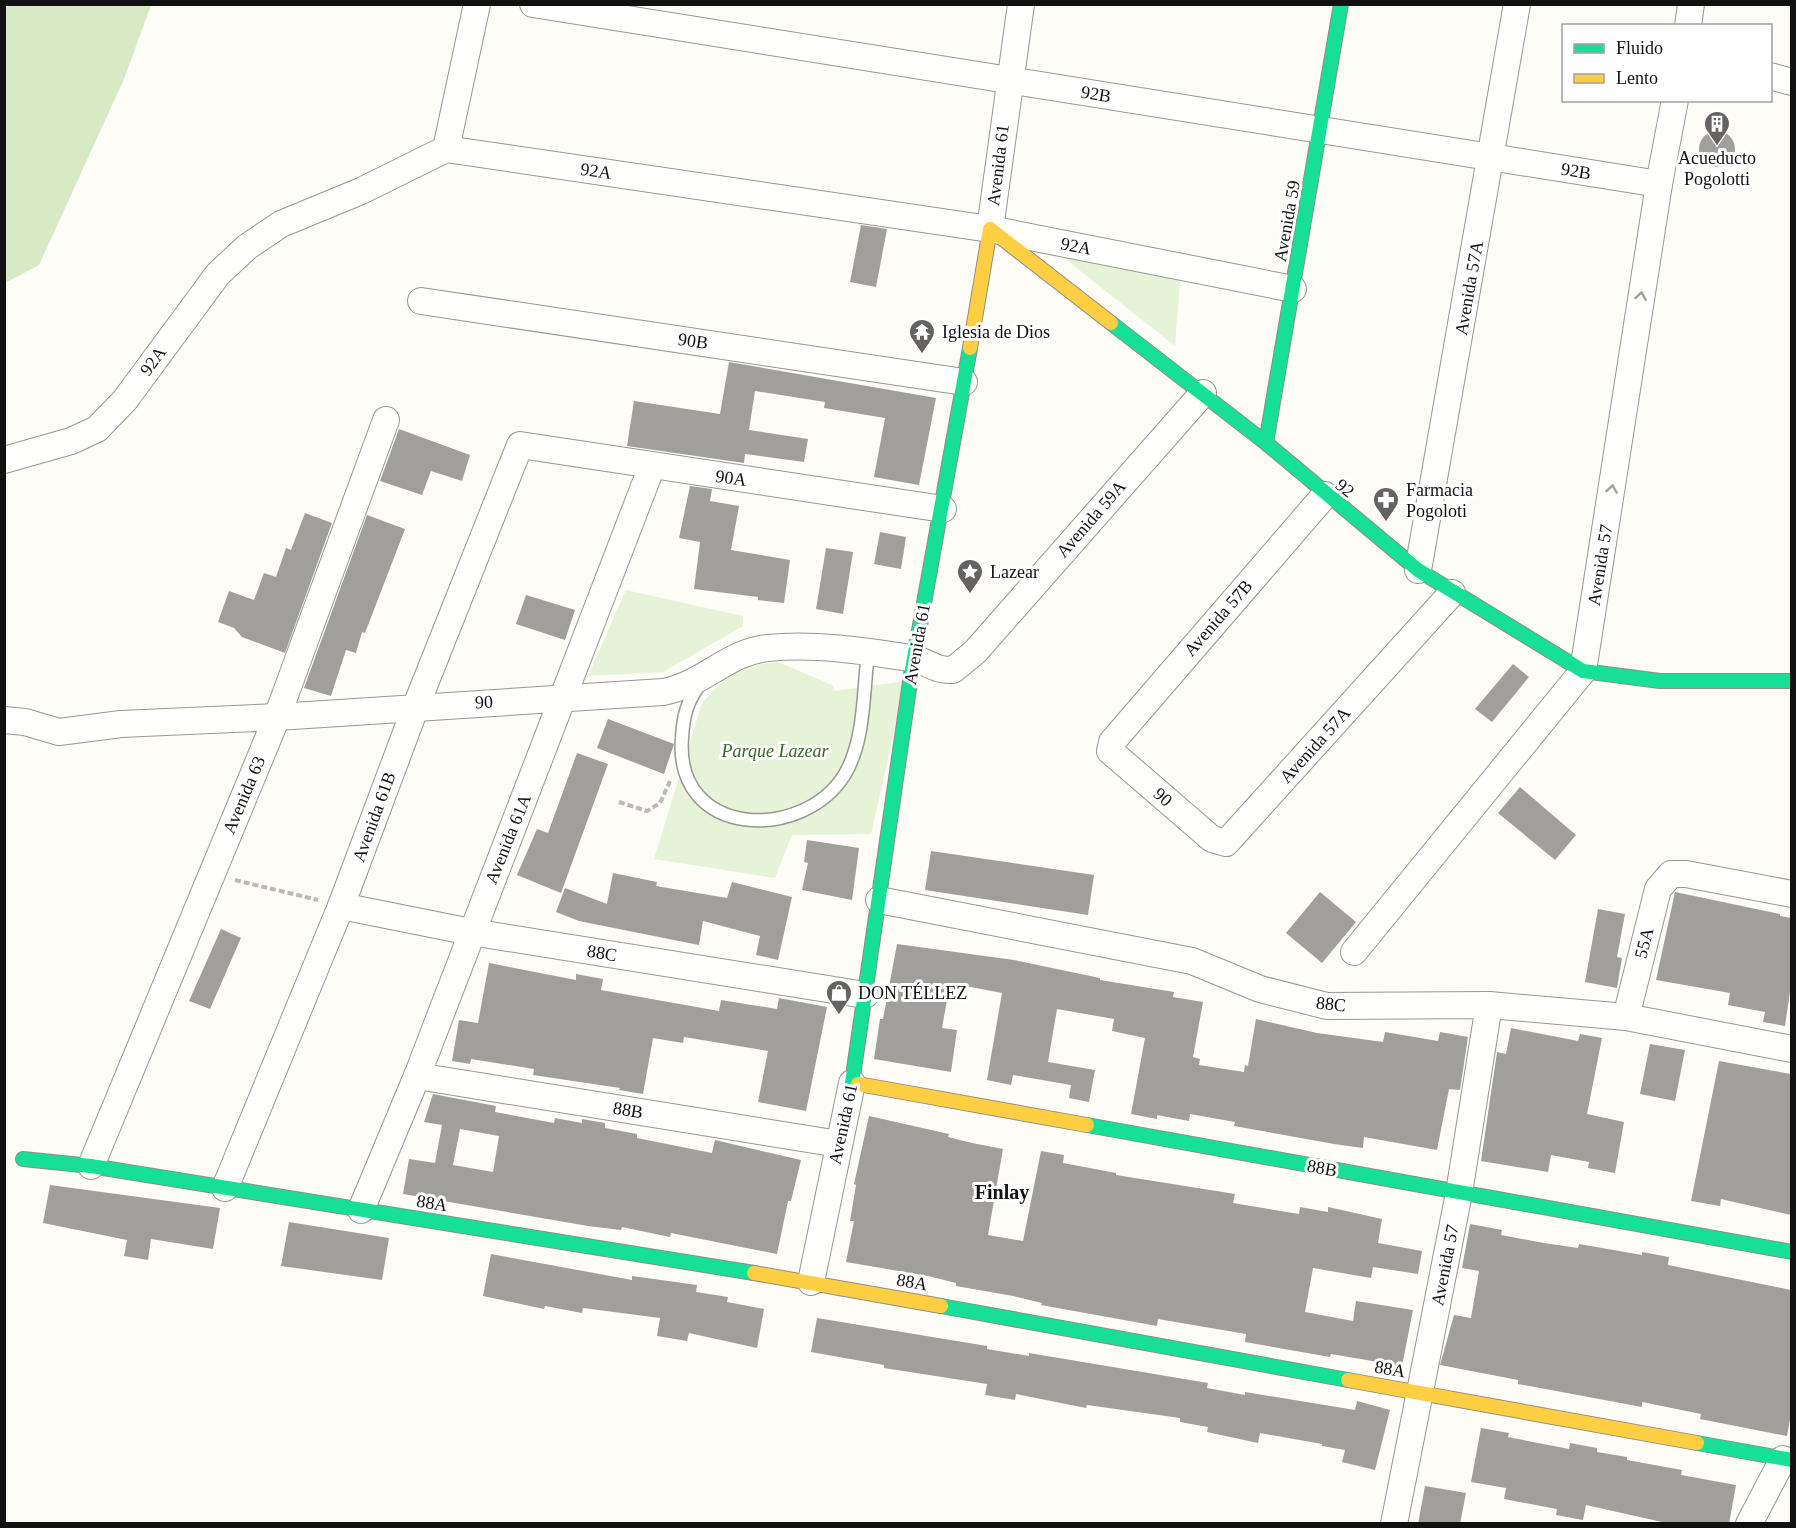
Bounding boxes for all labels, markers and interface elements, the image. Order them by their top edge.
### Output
legend [1562,24,1772,102]
text: Fluido [1616,38,1663,58]
text: Lento [1616,68,1658,88]
street label: 92B [1080,82,1112,106]
building icon: Acueducto Pogolotti [1702,109,1732,147]
street label: Avenida 61 [983,123,1013,207]
place label: Acueducto Pogolotti [1678,148,1756,189]
street label: 92A [579,159,613,183]
street label: 92B [1560,159,1592,183]
street label: Avenida 59 [1270,179,1304,263]
street label: 92A [1059,233,1093,259]
street label: Avenida 57A [1451,239,1487,337]
one-way arrow [1635,292,1647,301]
temple icon: Iglesia de Dios [907,317,937,355]
place label: Iglesia de Dios [942,322,1050,342]
street label: 90B [677,329,709,353]
street label: 92A [136,343,170,379]
street label: 90A [714,466,748,490]
street label: 92 [1332,475,1358,501]
street label: Avenida 59A [1052,477,1130,561]
place label: Farmacia Pogoloti [1406,480,1473,521]
one-way arrow [1605,484,1617,494]
pharmacy icon: Farmacia Pogoloti [1371,485,1401,523]
street label: Avenida 57 [1584,523,1616,607]
place icon: Lazear [955,557,985,595]
place label: Lazear [990,562,1039,582]
street label: Avenida 57B [1180,576,1256,660]
street label: Avenida 61 [900,602,934,686]
street label: 90 [474,692,494,712]
street label: Avenida 57A [1276,703,1354,787]
park label: Parque Lazear [721,741,829,761]
street label: Avenida 63 [219,753,269,837]
street label: Avenida 61B [349,769,399,865]
street label: 90 [1150,784,1176,810]
street label: Avenida 61A [481,791,535,887]
street label: 55A [1631,926,1657,960]
street label: 88C [586,941,618,965]
shop icon: DON TÉLLEZ [824,978,854,1016]
place label: DON TÉLLEZ [858,982,967,1003]
street label: 88C [1315,992,1347,1016]
street label: Avenida 61 [825,1082,861,1166]
street label: 88B [612,1098,644,1122]
street label: 88B [1305,1156,1339,1180]
district label: Finlay [975,1181,1029,1204]
street label: 88A [415,1191,449,1215]
street label: Avenida 57 [1427,1223,1463,1307]
street label: 88A [895,1269,929,1295]
street label: 88A [1373,1356,1407,1382]

